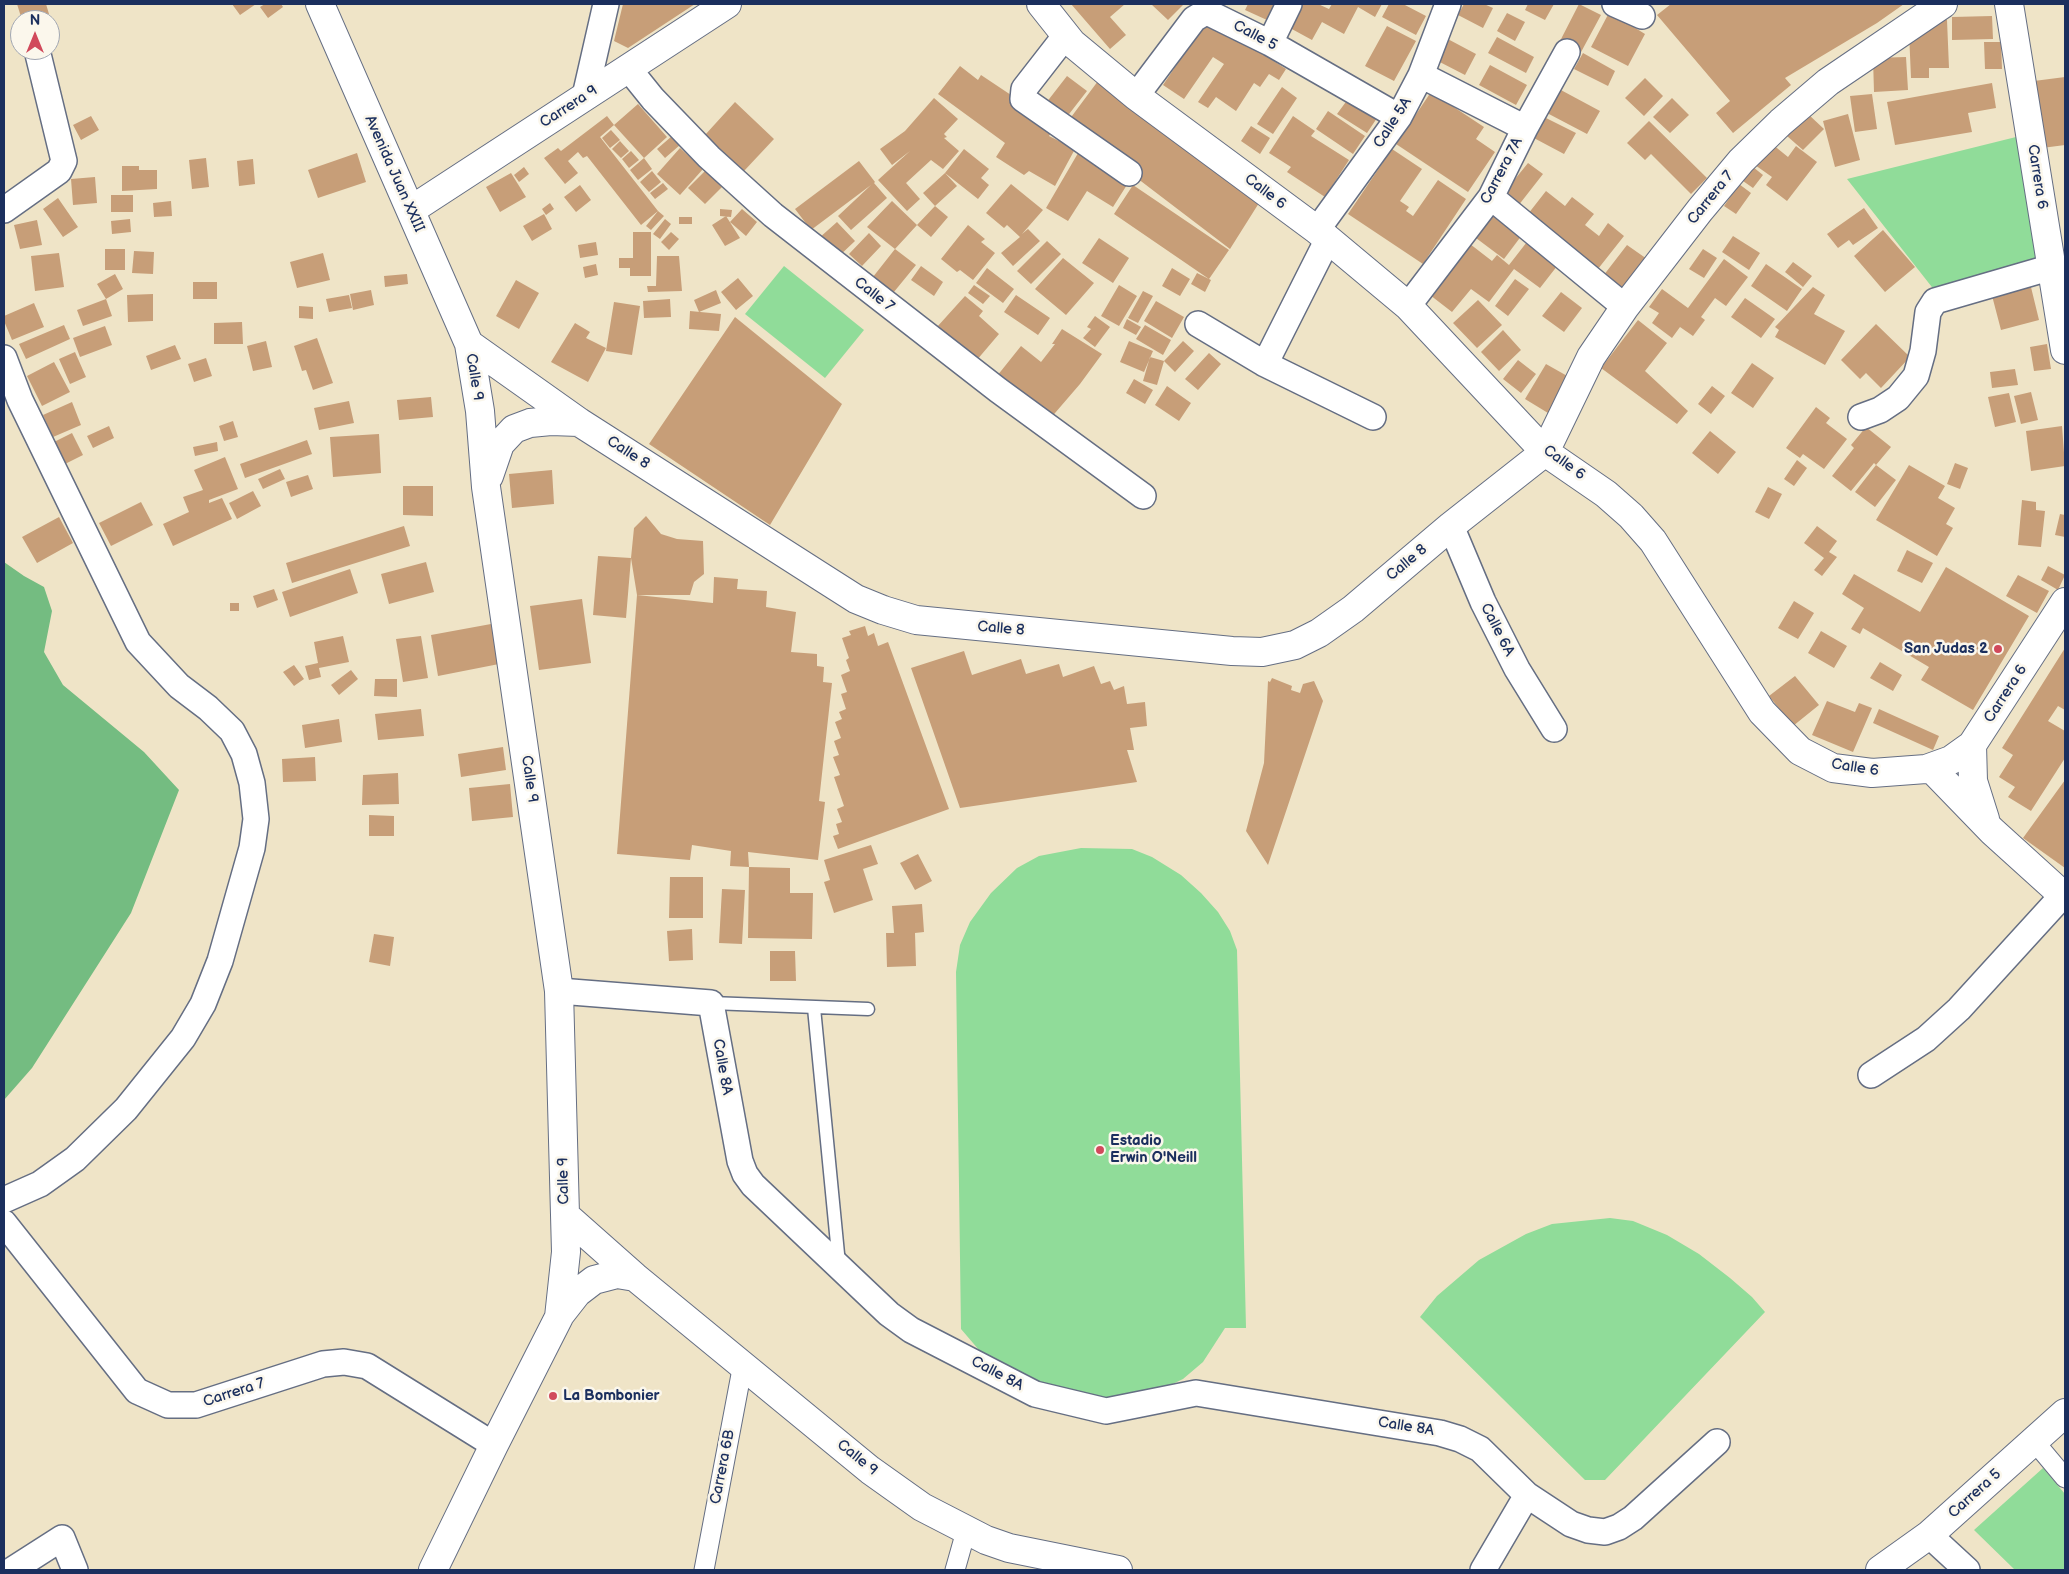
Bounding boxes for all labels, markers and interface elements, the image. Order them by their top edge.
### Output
north arrow [10,10,60,60]
text: N [30,12,40,29]
street label: Calle 5 [1230,17,1280,55]
street label: Carrera 9 [537,82,601,132]
street label: Calle 5A [1370,94,1416,152]
street label: Avenida Juan XXIII [360,113,428,235]
street label: Carrera 7A [1477,135,1527,207]
street label: Carrera 6 [2023,143,2051,211]
street label: Carrera 7 [1684,168,1738,228]
street label: Calle 6 [1240,170,1290,214]
street label: Calle 7 [850,274,898,316]
street label: Calle 9 [461,352,487,402]
street label: Calle 8 [603,433,653,473]
street label: Calle 6 [1539,442,1589,484]
street label: Calle 8 [1383,541,1431,585]
street label: Calle 6A [1476,601,1518,659]
street label: Calle 8 [977,618,1025,640]
place label: San Judas 2 [1904,640,1988,658]
marker: San Judas 2 [1992,643,2004,655]
street label: Carrera 6 [1981,662,2031,726]
street label: Calle 9 [517,754,541,804]
street label: Calle 6 [1830,755,1880,781]
street label: Calle 8A [708,1038,736,1096]
place label: Estadio Erwin O'Neill [1110,1132,1197,1167]
marker: Estadio Erwin O'Neill [1094,1144,1106,1156]
street label: Calle 9 [555,1157,573,1205]
street label: Calle 8A [968,1353,1026,1395]
street label: Carrera 7 [201,1375,267,1411]
place label: La Bombonier [563,1387,660,1405]
marker: La Bombonier [547,1390,559,1402]
street label: Calle 8A [1377,1414,1435,1440]
street label: Carrera 6B [707,1428,739,1506]
street label: Calle 9 [833,1436,881,1480]
street label: Carrera 5 [1945,1466,2005,1522]

